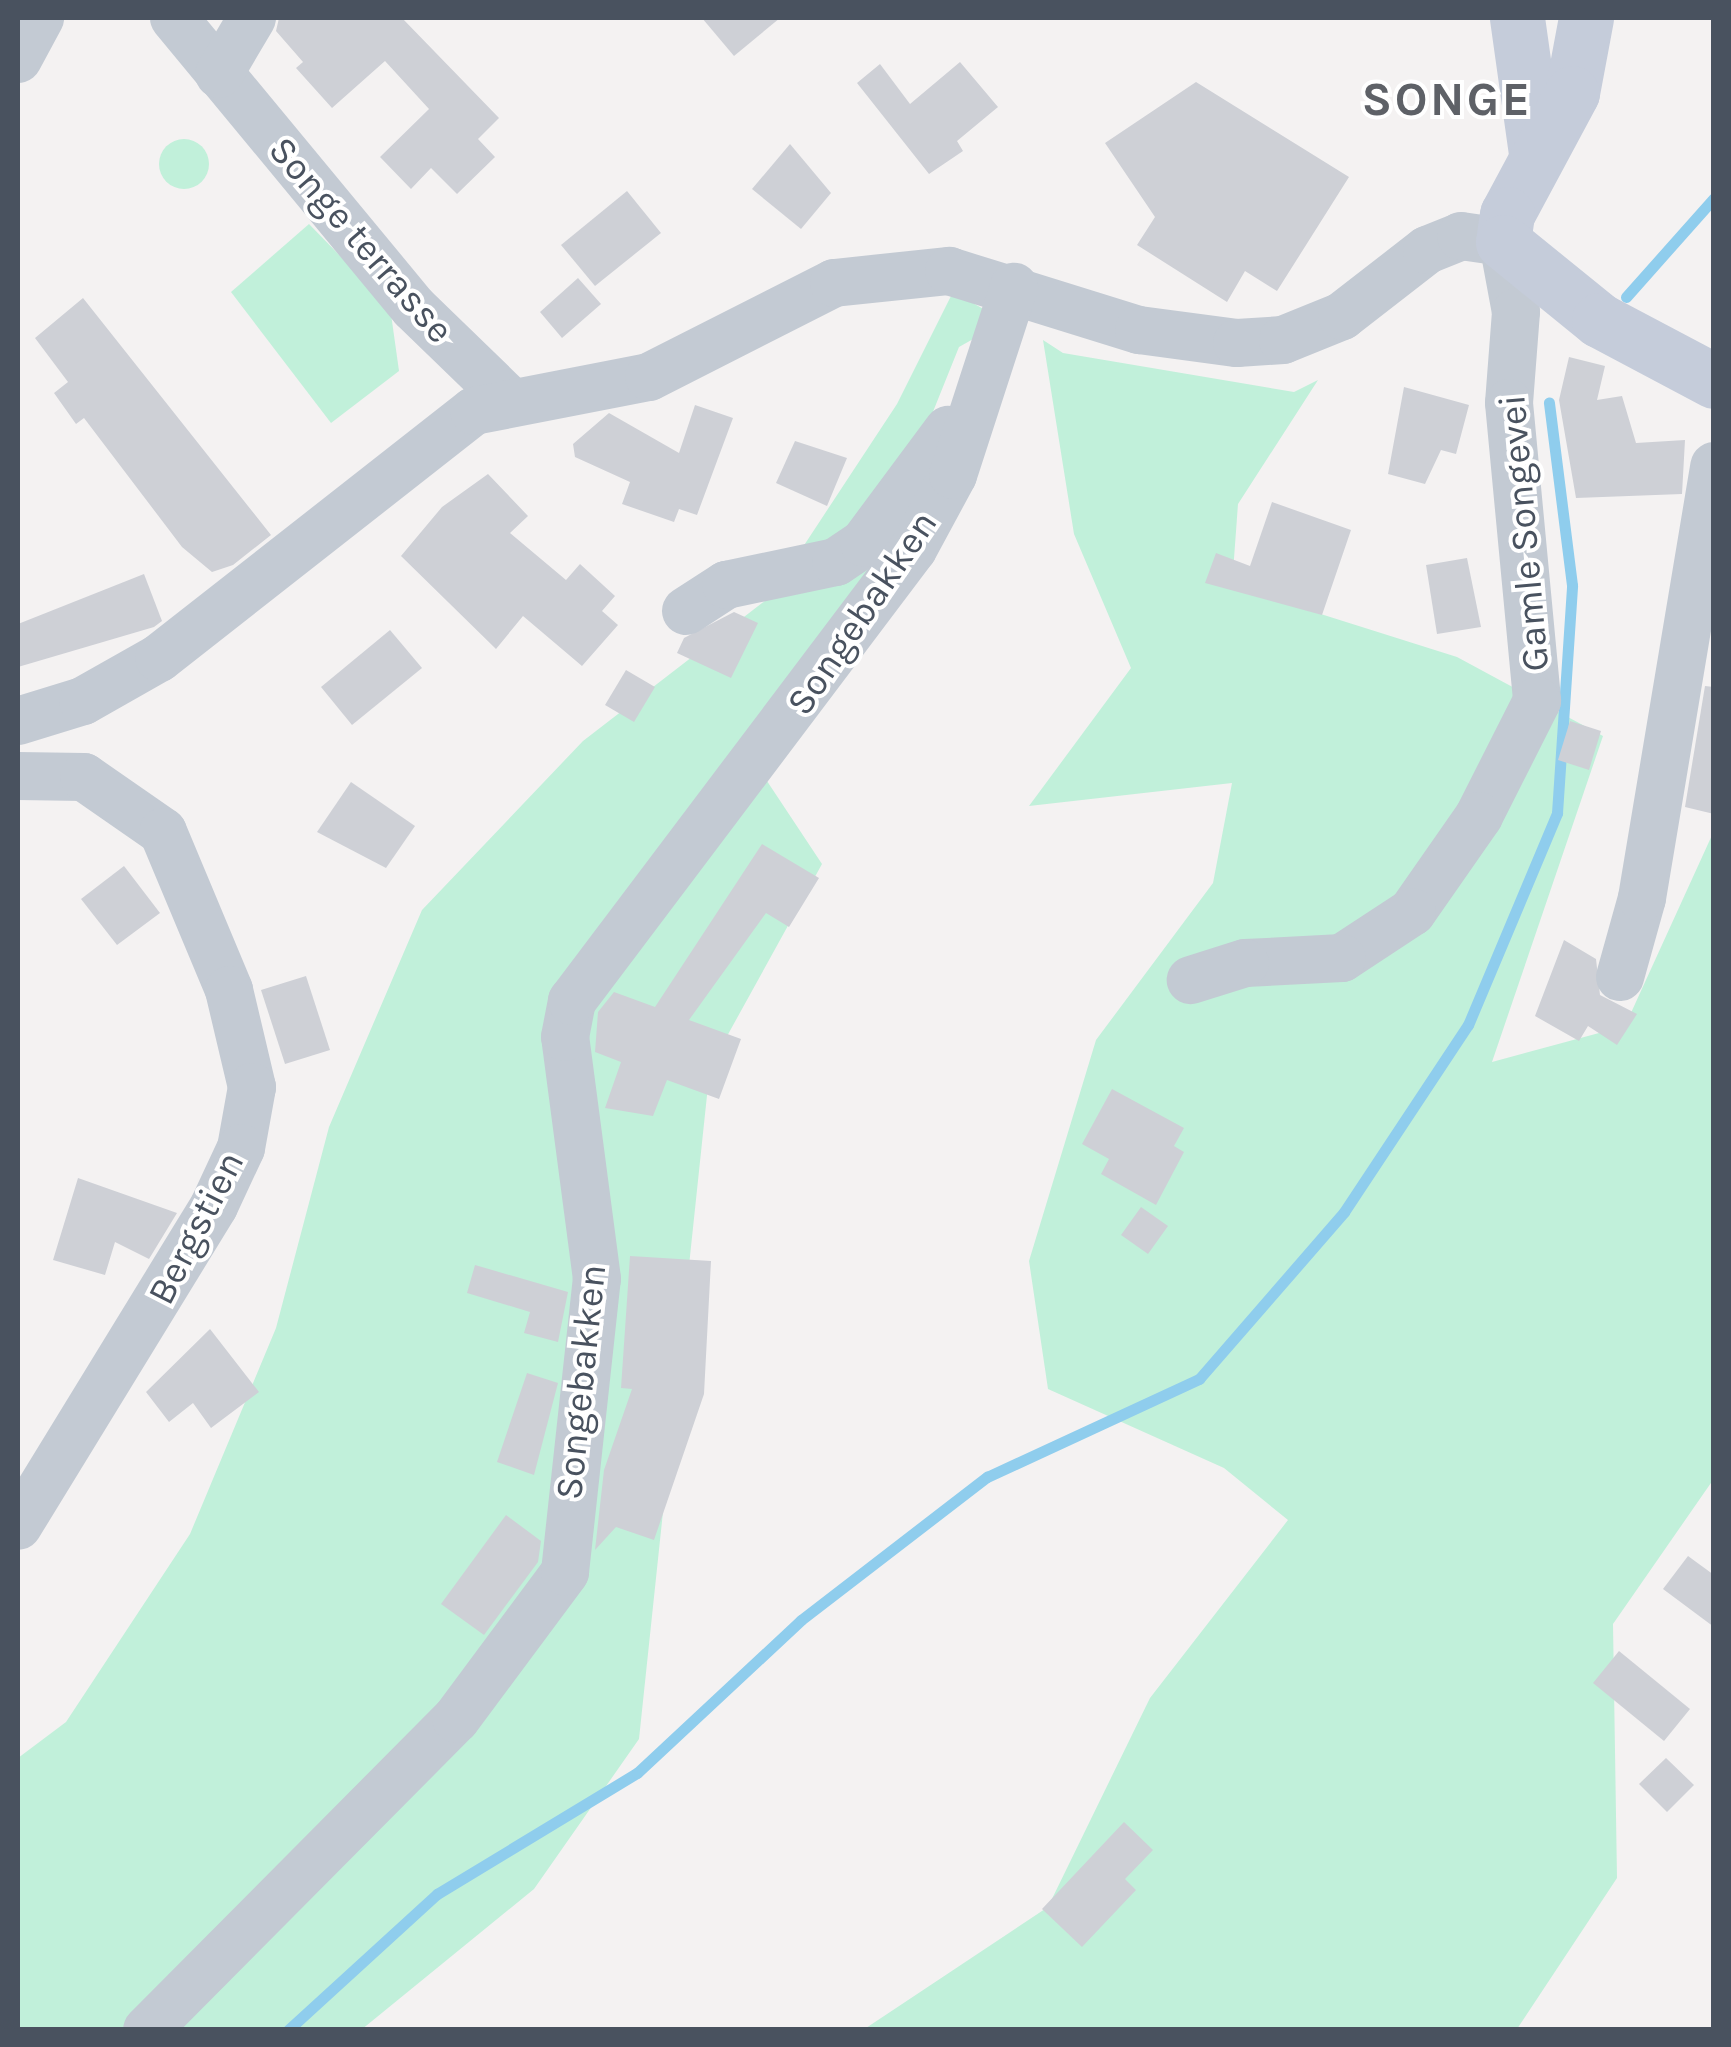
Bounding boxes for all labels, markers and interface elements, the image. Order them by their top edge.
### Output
district label: SONGE [1362,71,1532,129]
street label: Songe terrasse [259,128,463,352]
street label: Gamle Songevei [1489,393,1559,673]
street label: Songebakken [777,502,947,724]
street label: Bergstien [138,1144,254,1312]
street label: Songebakken [546,1262,616,1502]

